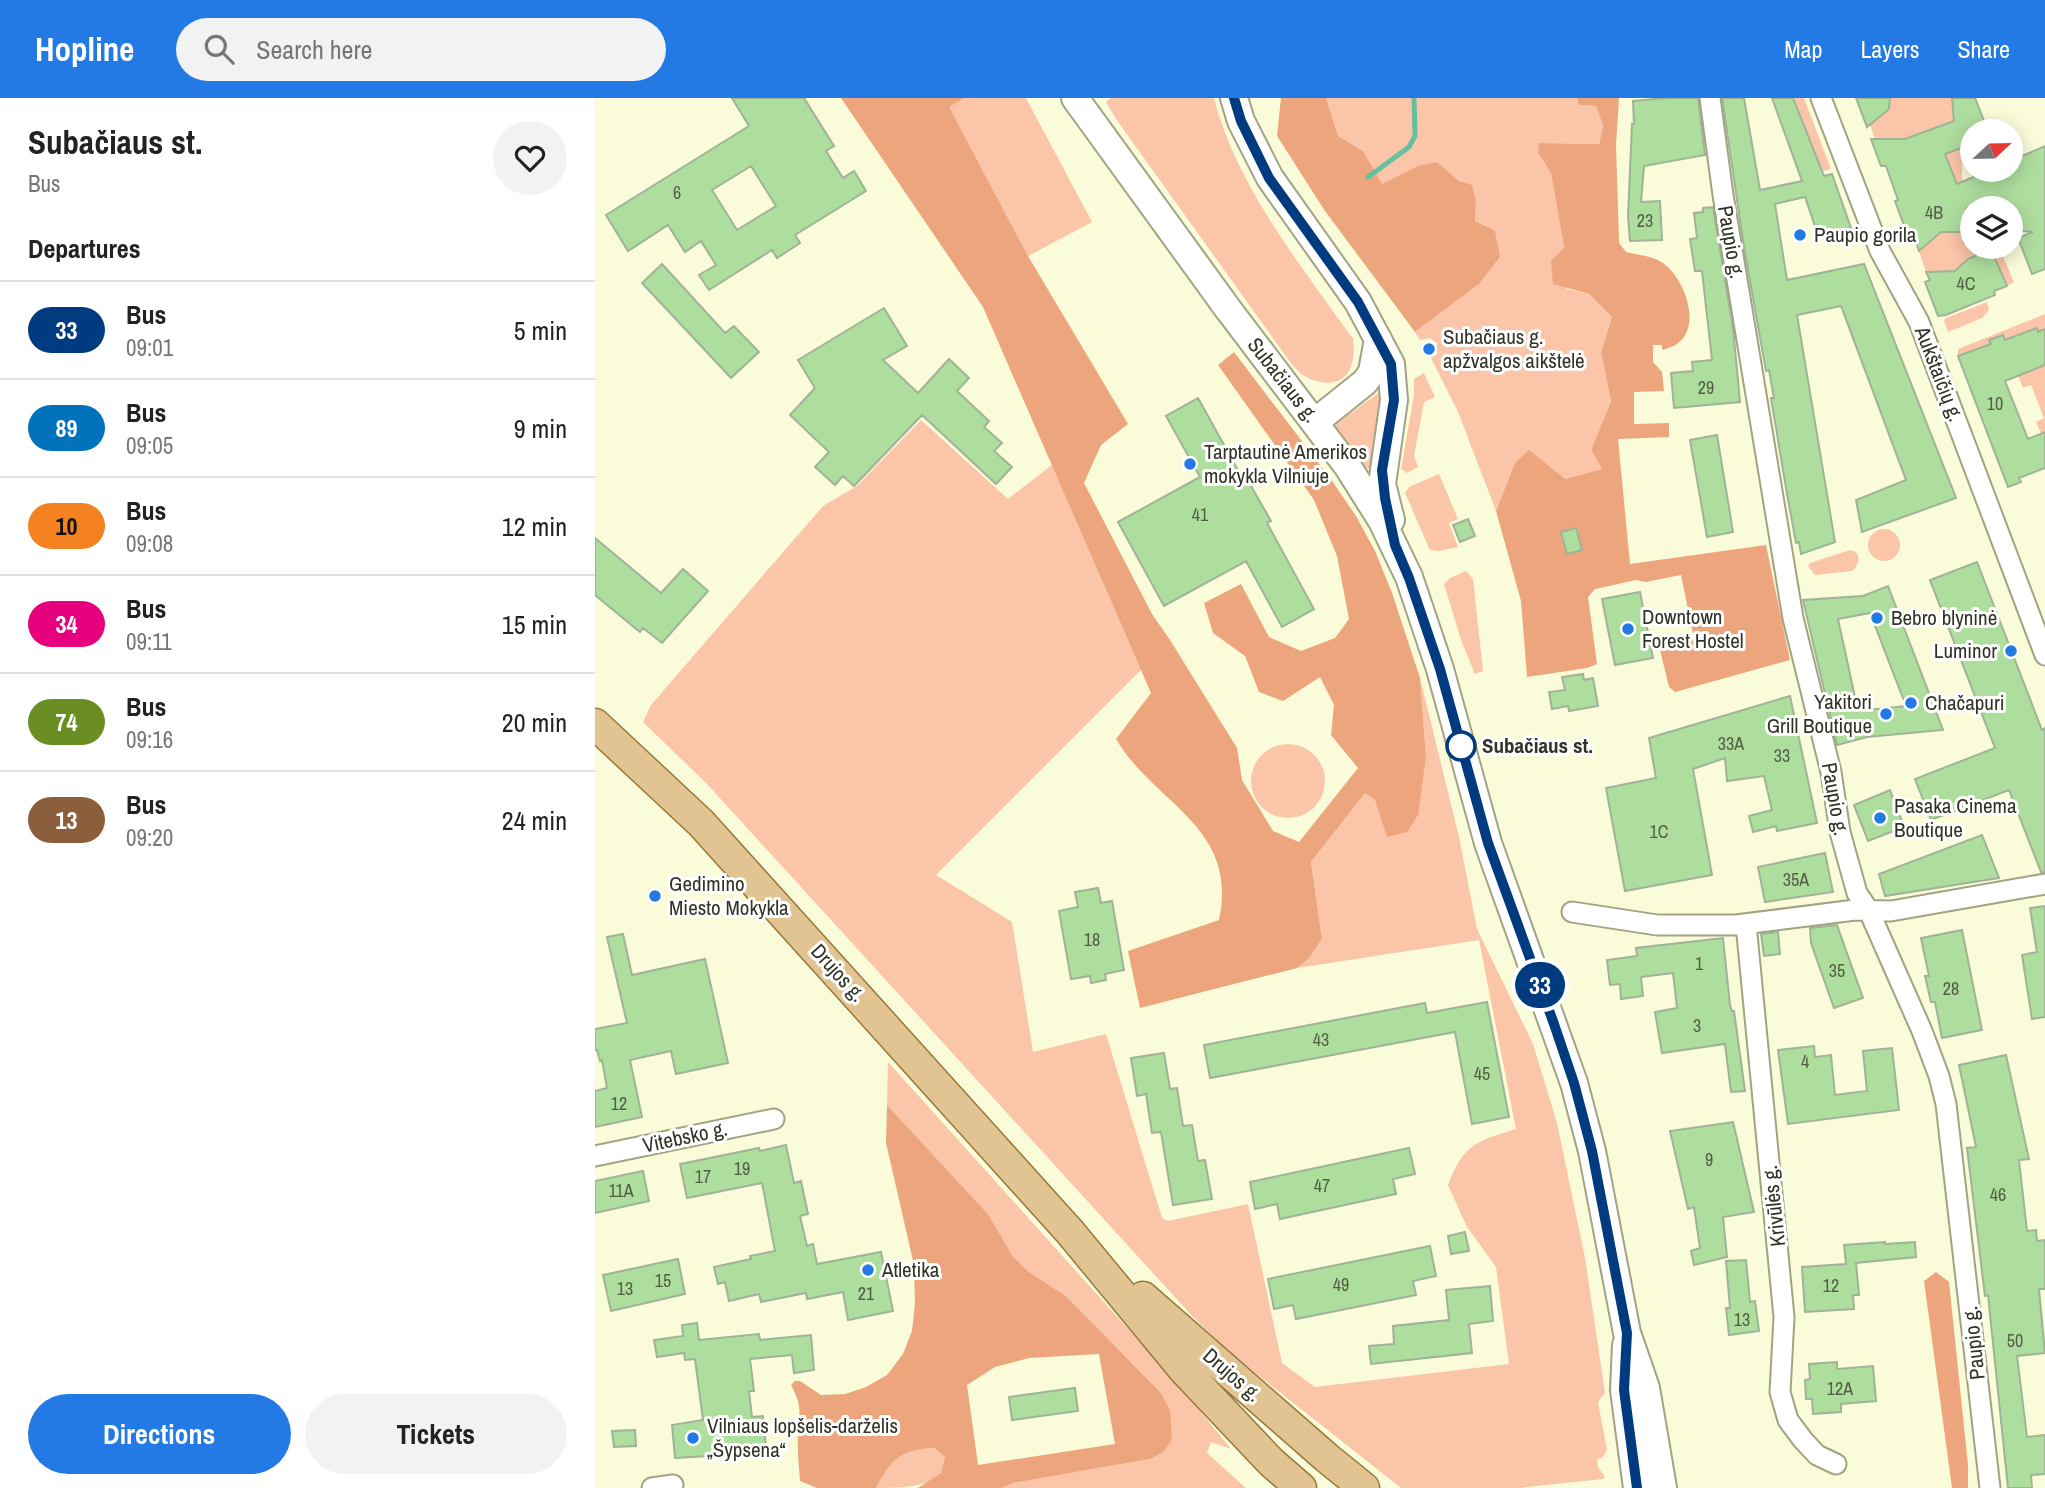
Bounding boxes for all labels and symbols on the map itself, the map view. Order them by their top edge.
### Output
north arrow [1960,119,2023,182]
house number: 6 [673,180,681,205]
house number: 4B [1925,200,1943,225]
street label: Paupio g. [1711,203,1752,281]
house number: 23 [1637,208,1653,233]
place label: Paupio gorila [1814,220,1917,249]
marker: Paupio gorila [1792,227,1808,243]
house number: 4C [1957,271,1975,296]
street label: Aukštaičių g. [1908,321,1971,425]
place label: Subačiaus g. apžvalgos aikštelė [1443,322,1585,375]
street label: Subačiaus g. [1241,331,1326,428]
marker: Subačiaus g. apžvalgos aikštelė [1421,341,1437,357]
house number: 29 [1698,375,1714,400]
house number: 10 [1987,391,2003,416]
place label: Tarptautinė Amerikos mokykla Vilniuje [1204,437,1367,490]
marker: Tarptautinė Amerikos mokykla Vilniuje [1182,456,1198,472]
house number: 41 [1192,502,1209,527]
place label: Downtown Forest Hostel [1642,602,1744,655]
place label: Bebro blyninė [1891,603,1997,632]
marker: Bebro blyninė [1869,610,1885,626]
marker: Downtown Forest Hostel [1620,621,1636,637]
place label: Luminor [1934,636,1997,665]
marker: Luminor [2003,643,2019,659]
place label: Yakitori Grill Boutique [1767,687,1872,740]
place label: Chačapuri [1925,688,2004,717]
marker: Chačapuri [1903,695,1919,711]
marker: Yakitori Grill Boutique [1878,706,1894,722]
marker: Subačiaus st. [1446,731,1476,761]
place label: Subačiaus st. [1482,731,1593,760]
house number: 33A [1718,731,1744,756]
house number: 33 [1774,743,1790,768]
street label: Paupio g. [1815,760,1856,838]
place label: Pasaka Cinema Boutique [1894,791,2017,844]
marker: Pasaka Cinema Boutique [1872,810,1888,826]
house number: 1C [1650,819,1668,844]
house number: 35A [1783,867,1809,892]
place label: Gedimino Miesto Mokykla [669,869,789,922]
marker: Gedimino Miesto Mokykla [647,888,663,904]
house number: 18 [1084,927,1100,952]
street label: Drujos g. [805,937,872,1008]
house number: 1 [1695,951,1704,976]
house number: 35 [1829,958,1845,983]
line badge: 33 [1509,962,1571,1008]
house number: 28 [1943,976,1959,1001]
house number: 3 [1693,1013,1701,1038]
house number: 43 [1313,1027,1329,1052]
house number: 4 [1801,1049,1809,1074]
house number: 45 [1474,1061,1490,1086]
house number: 12 [611,1091,627,1116]
street label: Vitebsko g. [640,1113,730,1160]
house number: 9 [1705,1147,1713,1172]
house number: 19 [734,1156,750,1181]
house number: 17 [695,1164,711,1189]
street label: Krivūlės g. [1755,1164,1792,1248]
house number: 47 [1314,1173,1330,1198]
house number: 11A [608,1178,634,1203]
house number: 46 [1990,1182,2006,1207]
place label: Atletika [881,1255,940,1284]
marker: Atletika [860,1262,876,1278]
house number: 15 [655,1268,671,1293]
house number: 49 [1333,1272,1349,1297]
house number: 12 [1823,1273,1839,1298]
house number: 13 [617,1276,633,1301]
house number: 21 [858,1281,875,1306]
street label: Paupio g. [1955,1305,1992,1381]
house number: 13 [1734,1307,1750,1332]
house number: 50 [2007,1328,2023,1353]
street label: Drujos g. [1197,1341,1268,1408]
house number: 12A [1827,1376,1853,1401]
place label: Vilniaus lopšelis-darželis „Šypsena“ [707,1411,898,1464]
marker: Vilniaus lopšelis-darželis „Šypsena“ [685,1430,701,1446]

